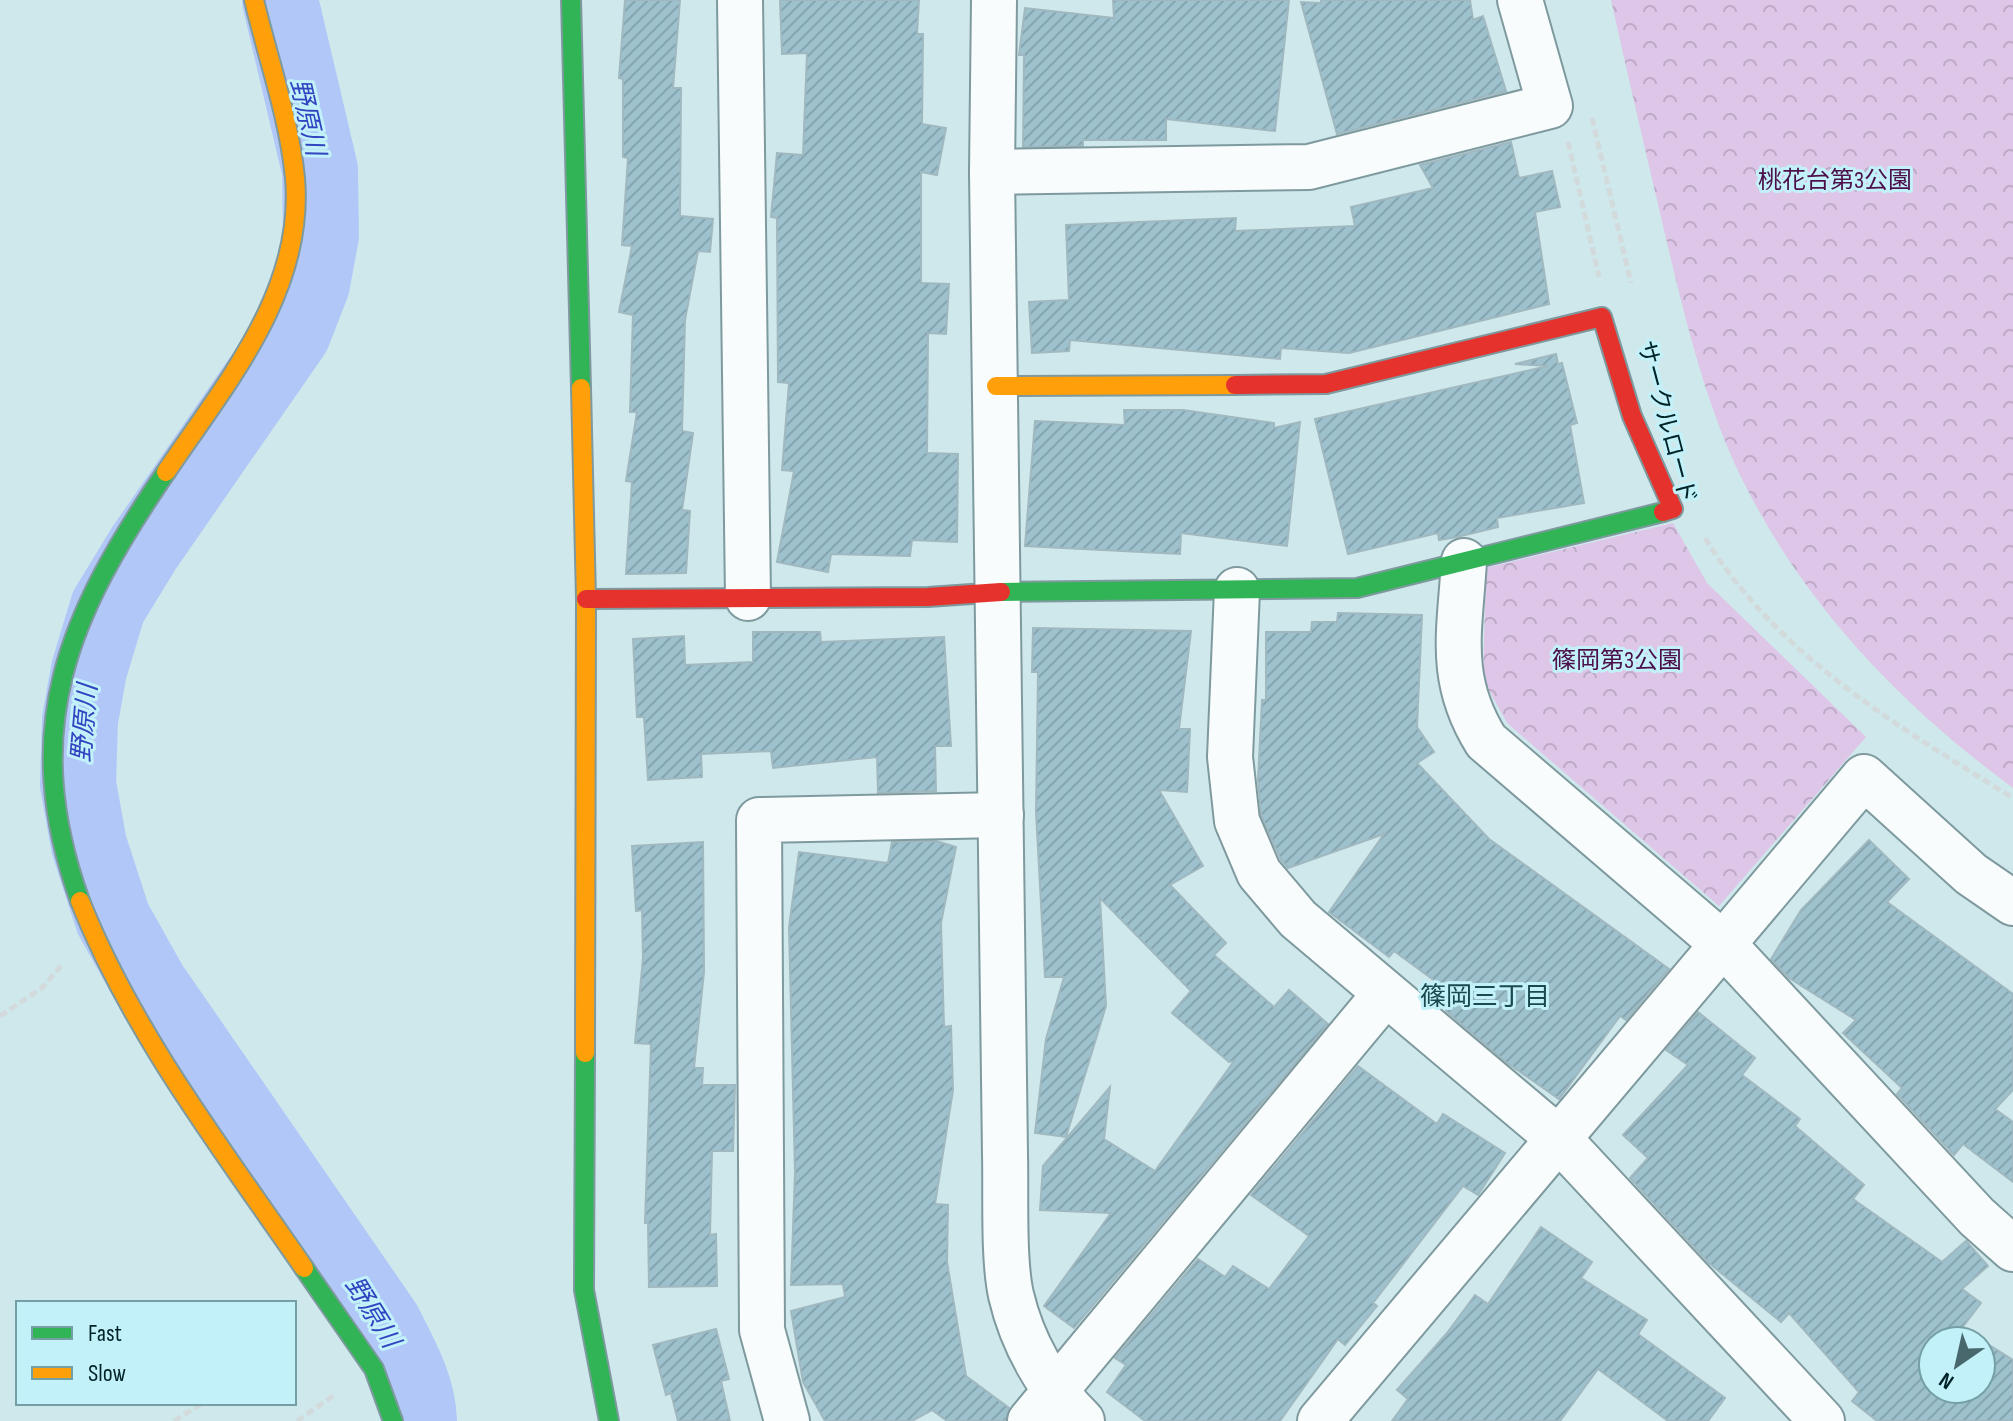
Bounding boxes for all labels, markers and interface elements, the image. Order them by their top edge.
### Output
water label: 野原川 [283,76,331,162]
park label: 桃花台第3公園 [1758,166,1912,195]
street label: サークルロード [1631,338,1702,507]
park label: 篠岡第3公園 [1552,646,1682,675]
water label: 野原川 [67,680,105,763]
district label: 篠岡三丁目 [1420,982,1550,1013]
water label: 野原川 [338,1272,407,1357]
legend [16,1301,296,1405]
text: Fast [88,1319,122,1348]
north arrow [1917,1325,1997,1405]
text: Slow [88,1359,126,1388]
text: N [1934,1366,1959,1395]

